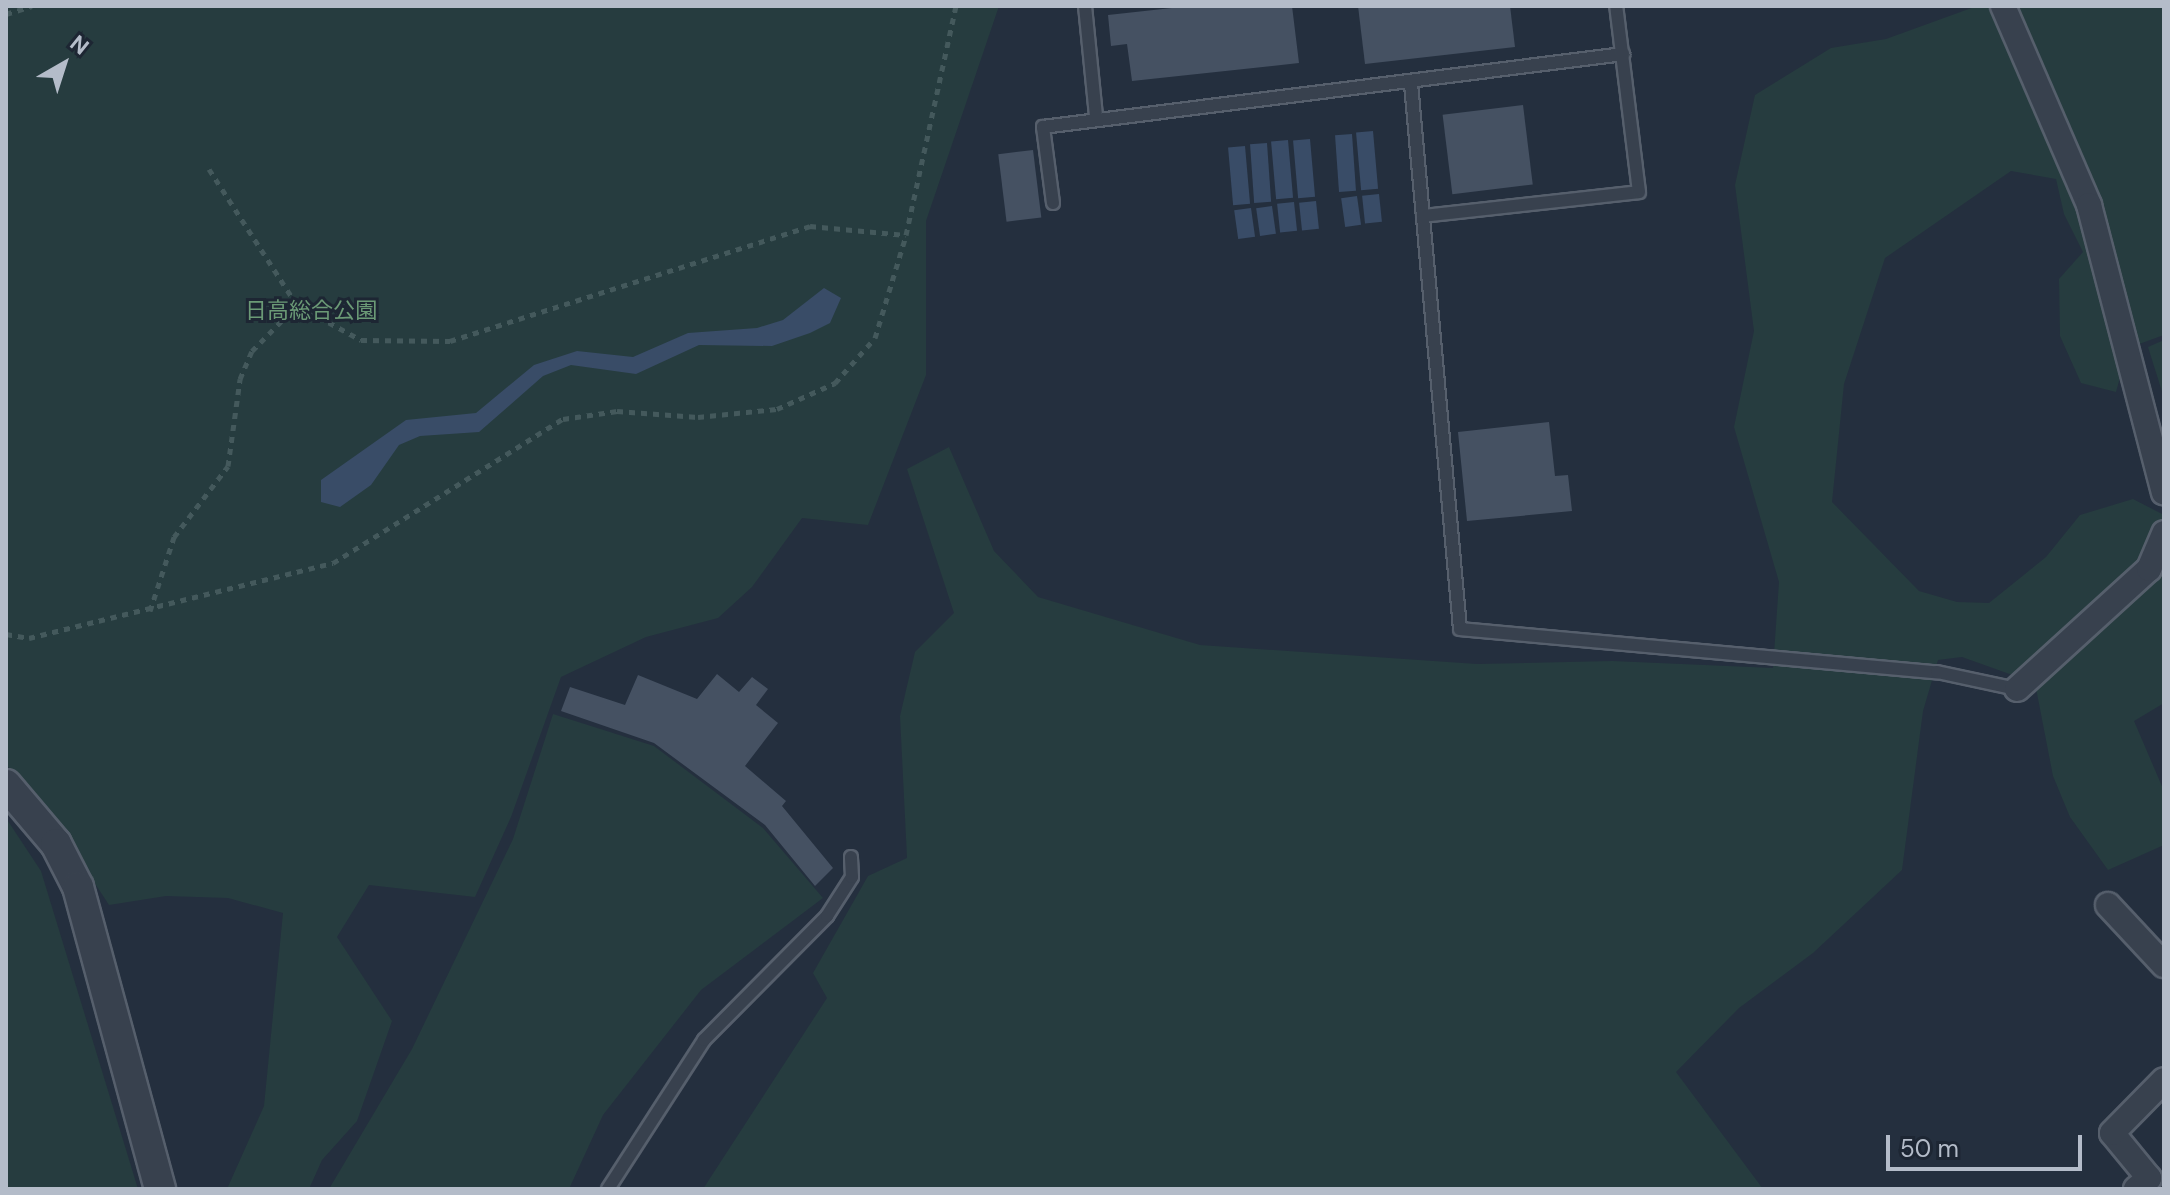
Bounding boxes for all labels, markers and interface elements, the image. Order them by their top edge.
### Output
north arrow [24,24,104,104]
text: N [64,29,95,61]
park label: 日高総合公園 [245,298,377,324]
scale bar [1890,1119,2086,1169]
text: 50 m [1900,1133,1959,1164]

